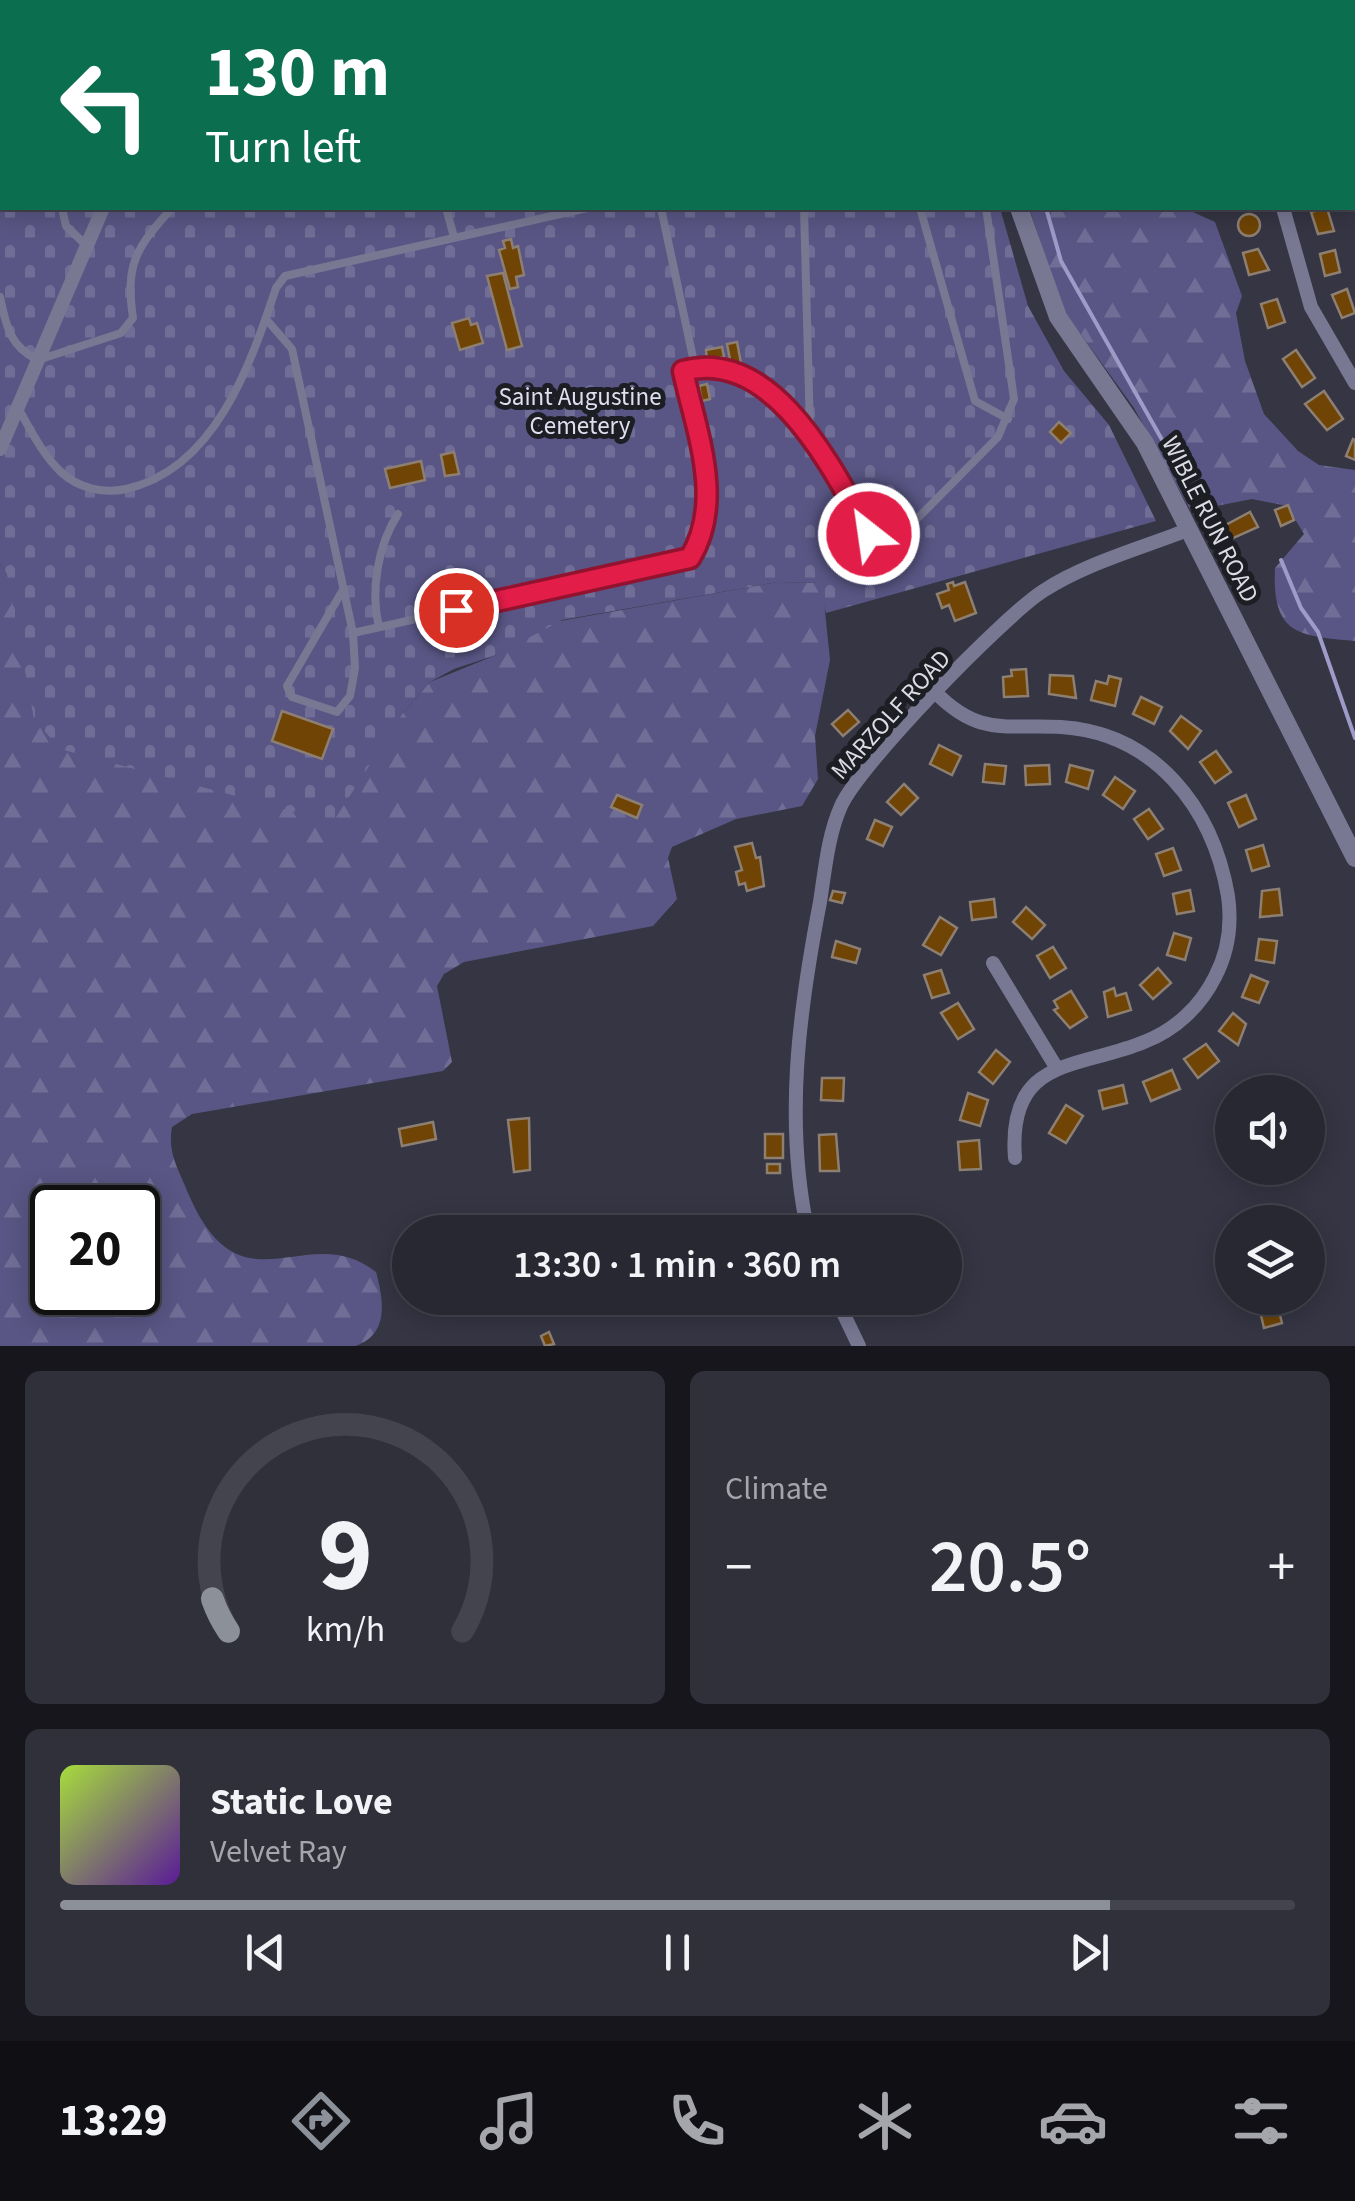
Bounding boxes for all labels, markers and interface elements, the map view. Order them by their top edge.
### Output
text: 130 m [205,23,390,123]
icon: left [40,40,170,170]
text: Turn left [205,116,361,180]
park label: Saint Augustine Cemetery [498,379,662,444]
street label: WIBLE RUN ROAD [1153,430,1268,609]
position arrow [817,482,921,586]
pin [414,568,499,653]
icon: arrive [429,583,484,638]
street label: MARZOLF ROAD [822,642,959,788]
map controls [1215,1075,1325,1315]
button: sound [1215,1075,1325,1185]
speed limit sign: 20 [30,1185,160,1315]
button: layers [1215,1205,1325,1315]
text: 13:30 · 1 min · 360 m [513,1238,841,1292]
text: Climate [725,1466,828,1512]
text: 9 [318,1483,372,1631]
text: 20.5° [929,1514,1091,1621]
text: − [725,1529,752,1607]
text: + [1268,1529,1295,1607]
text: km/h [305,1604,385,1655]
text: Static Love [210,1775,393,1829]
text: Velvet Ray [210,1829,347,1875]
icon: previous [238,1925,293,1980]
icon: pause [650,1925,705,1980]
icon: next [1062,1925,1117,1980]
icon: directions [286,2086,356,2156]
icon: music [474,2086,544,2156]
icon: phone [662,2086,732,2156]
icon: climate [850,2086,920,2156]
icon: car [1038,2086,1108,2156]
icon: filters [1226,2086,1296,2156]
text: 13:29 [59,2089,168,2153]

